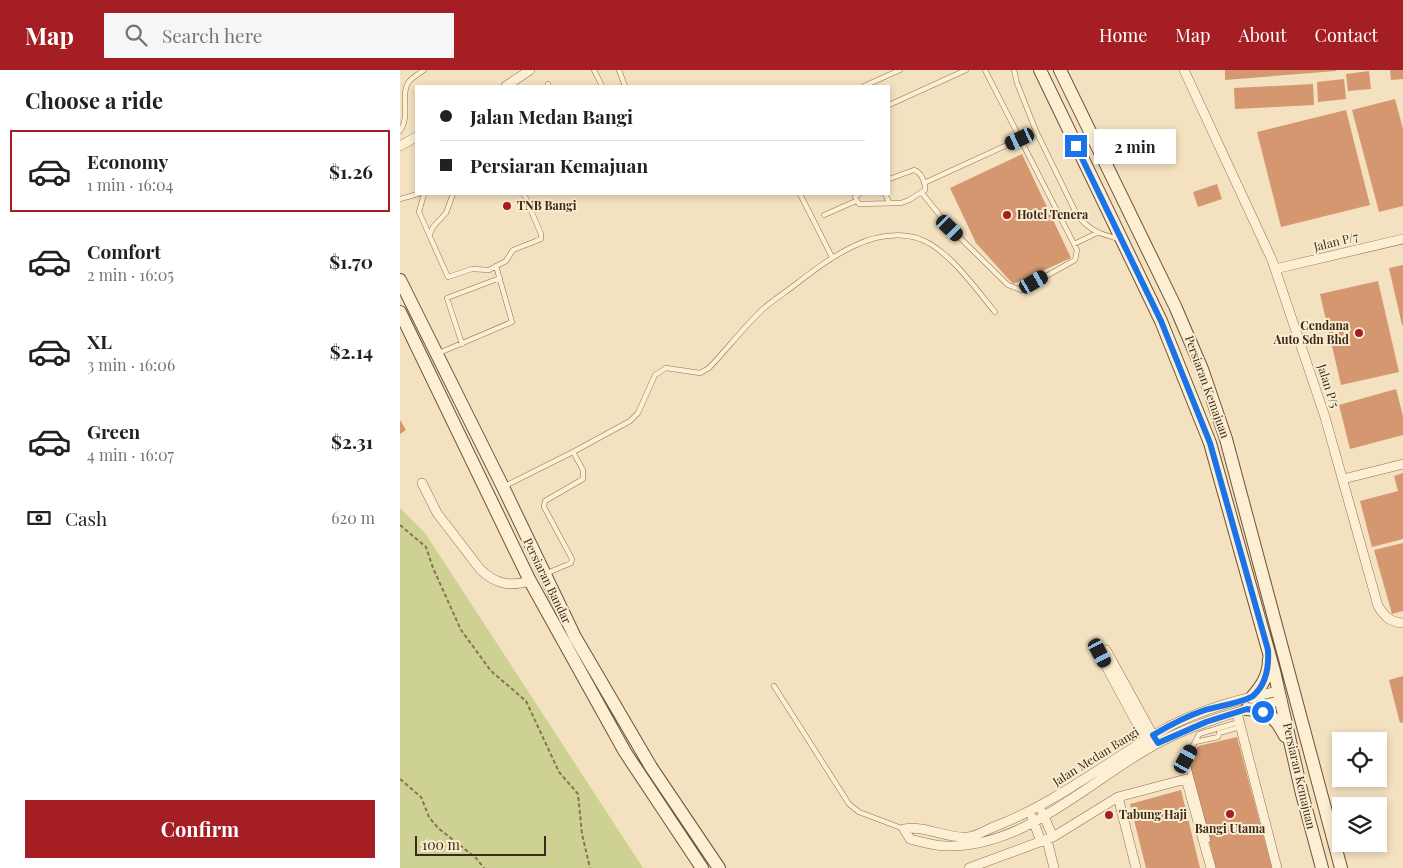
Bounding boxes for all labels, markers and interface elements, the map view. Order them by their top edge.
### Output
search box [104,13,454,58]
text: Map [25,19,74,51]
icon: search [122,21,150,49]
text: Search here [162,22,262,48]
text: Home [1099,23,1147,47]
text: Map [1175,23,1210,47]
text: About [1238,23,1287,47]
text: Contact [1315,23,1378,47]
text: Choose a ride [25,85,163,115]
text: Jalan Medan Bangi [470,103,633,129]
car [1003,126,1036,152]
callout: 2 min [1094,128,1176,164]
route end [1065,135,1087,157]
text: 2 min [1114,136,1156,157]
text: Economy [87,148,168,174]
icon: car [27,149,72,194]
text: Persiaran Kemajuan [470,152,648,178]
text: $1.26 [329,158,373,184]
text: 1 min · 16:04 [87,174,174,195]
place label: TNB Bangi [517,197,577,213]
marker: TNB Bangi [501,200,513,212]
place label: Hotel Tenera [1017,206,1089,222]
marker: Hotel Tenera [1001,209,1013,221]
car [933,212,966,244]
street label: Jalan P/7 [1311,228,1360,255]
text: Comfort [87,238,161,264]
icon: car [27,239,72,284]
text: $1.70 [329,248,373,274]
text: 2 min · 16:05 [87,264,174,285]
car [1017,268,1050,296]
place label: Cendana Auto Sdn Bhd [1273,317,1350,347]
marker: Cendana Auto Sdn Bhd [1353,327,1365,339]
text: XL [87,328,112,354]
icon: car [27,329,72,374]
street label: Persiaran Kemajuan [1182,333,1234,440]
text: $2.14 [330,338,373,364]
text: 3 min · 16:06 [87,354,175,375]
street label: Jalan P/5 [1314,361,1344,410]
text: Green [87,418,140,444]
icon: car [27,419,72,464]
text: $2.31 [331,428,373,454]
text: 4 min · 16:07 [87,444,174,465]
icon: cash [25,504,53,532]
text: Cash [65,505,107,531]
text: 620 m [331,507,375,528]
street label: Persiaran Bandar [520,535,576,627]
car [1086,636,1113,670]
route start [1252,701,1274,723]
street label: Persiaran Kemajuan [1280,721,1320,830]
street label: Jalan Medan Bangi [1048,723,1142,790]
map controls [1332,732,1387,852]
button: locate [1332,732,1387,787]
car [1172,742,1199,776]
button: layers [1332,797,1387,852]
button: Confirm [25,800,375,858]
place label: Tabung Haji [1119,806,1187,822]
marker: Bangi Utama [1224,808,1236,820]
marker: Tabung Haji [1103,809,1115,821]
place label: Bangi Utama [1195,820,1266,836]
scale bar [415,833,546,856]
text: 100 m [422,835,460,854]

